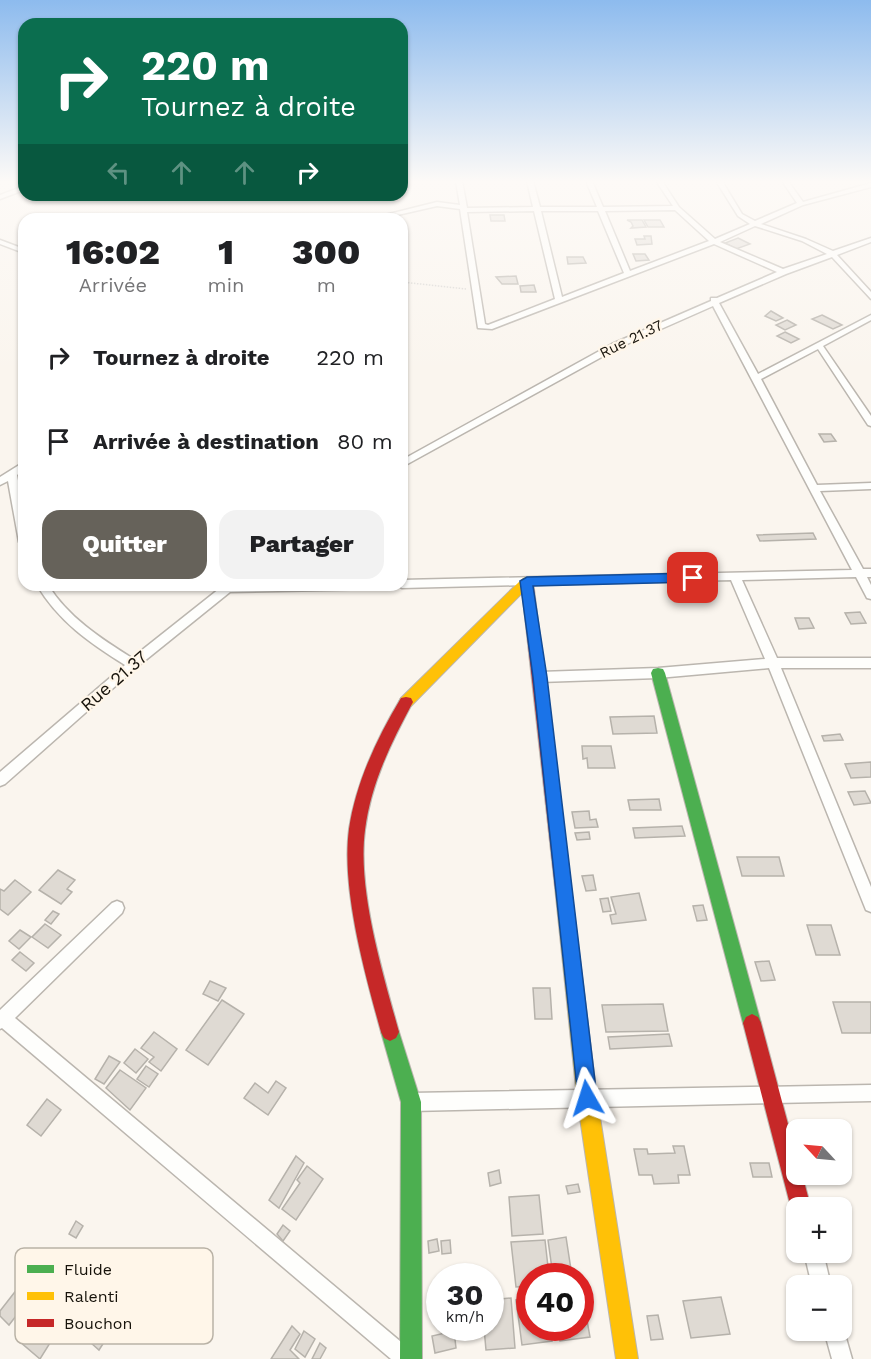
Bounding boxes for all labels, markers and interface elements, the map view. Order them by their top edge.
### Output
text: 220 m [141,41,270,90]
icon: right [42,42,120,120]
text: Tournez à droite [141,91,356,123]
icon: left [102,156,135,189]
icon: ahead [165,156,198,189]
icon: ahead [228,156,261,189]
icon: right [291,156,324,189]
text: 16:02 [66,231,160,273]
text: 1 [218,231,234,273]
text: 300 [292,231,360,273]
text: Arrivée [79,273,147,297]
text: min [208,273,244,297]
text: m [317,273,336,297]
street label: Rue 21.37 [597,316,665,362]
icon: right [42,341,75,374]
text: Tournez à droite [93,345,270,370]
text: 220 m [316,345,384,370]
icon: arrive [42,425,75,458]
text: Arrivée à destination [93,429,319,454]
text: 80 m [337,429,393,454]
button: Quitter [42,510,207,579]
button: Partager [219,510,384,579]
pin [667,552,718,603]
icon: arrive [676,561,709,594]
street label: Rue 21.37 [76,646,151,715]
position arrow [555,1066,619,1130]
north arrow [786,1119,852,1185]
map controls [786,1119,852,1341]
button: + [786,1197,852,1263]
legend [15,1248,213,1344]
text: Fluide [64,1260,112,1279]
speed limit sign: 40 [516,1263,594,1341]
button: − [786,1275,852,1341]
text: 30 [446,1277,484,1312]
text: Ralenti [64,1287,119,1306]
text: km/h [446,1308,484,1326]
text: Bouchon [64,1314,132,1333]

